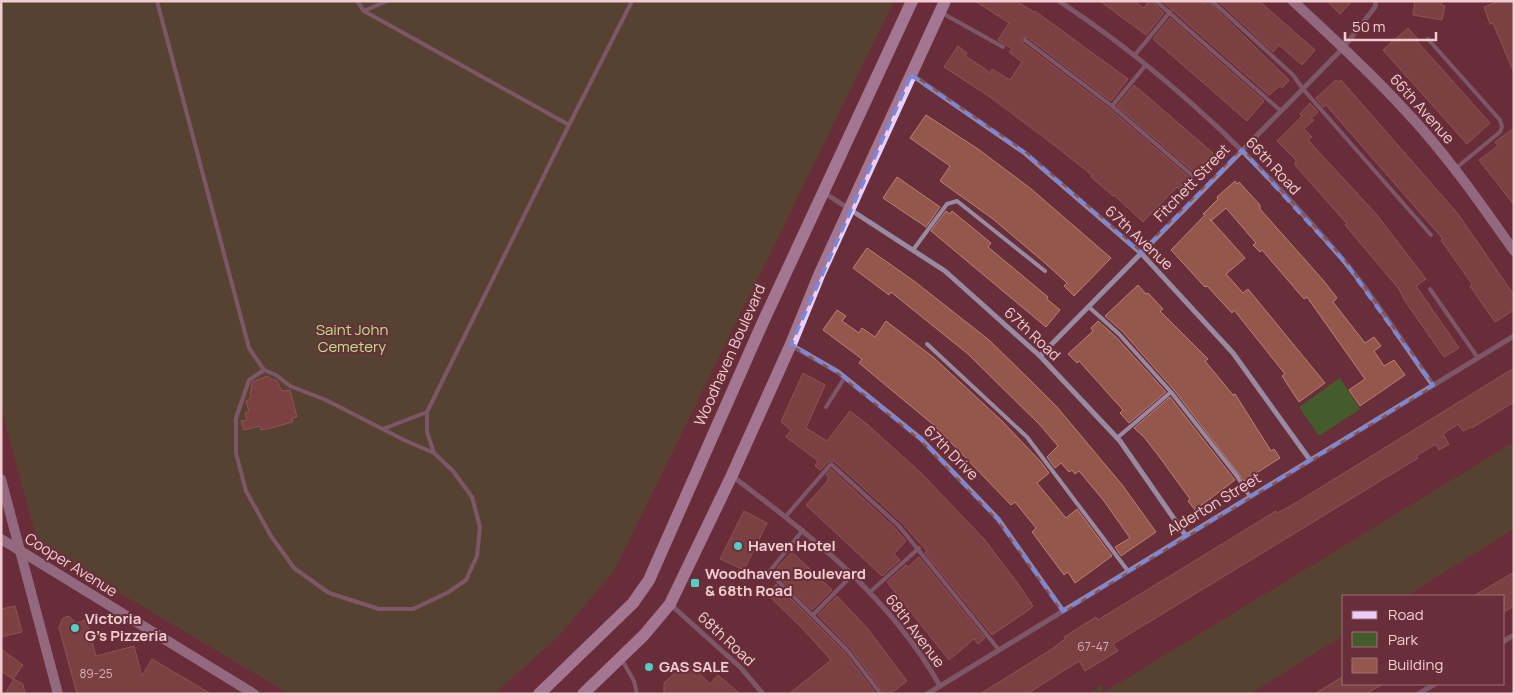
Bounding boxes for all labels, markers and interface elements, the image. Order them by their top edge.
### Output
scale bar [1345,10,1436,42]
text: 50 m [1352,16,1386,37]
street label: 66th Avenue [1385,69,1460,149]
street label: 66th Road [1241,132,1306,199]
street label: Fitchett Street [1149,139,1234,226]
street label: 67th Avenue [1101,201,1178,275]
street label: Woodhaven Boulevard [689,281,770,429]
street label: 67th Road [999,302,1065,365]
park label: Saint John Cemetery [316,319,388,357]
street label: 67th Drive [919,421,984,485]
street label: Alderton Street [1163,467,1265,540]
street label: Cooper Avenue [21,528,122,602]
place label: Haven Hotel [748,535,836,556]
marker: Haven Hotel [732,540,744,552]
place label: Woodhaven Boulevard & 68th Road [705,563,866,601]
marker: Woodhaven Boulevard & 68th Road [689,577,701,589]
street label: 68th Avenue [881,590,950,672]
legend [1342,595,1505,685]
text: Road [1388,604,1424,625]
street label: 68th Road [693,607,760,671]
place label: Victoria G's Pizzeria [85,608,167,646]
marker: Victoria G's Pizzeria [69,622,81,634]
text: Park [1388,629,1418,650]
house number: 67-47 [1077,638,1109,655]
text: Building [1388,654,1443,675]
place label: GAS SALE [659,656,729,677]
marker: GAS SALE [643,661,655,673]
house number: 89-25 [79,665,113,682]

